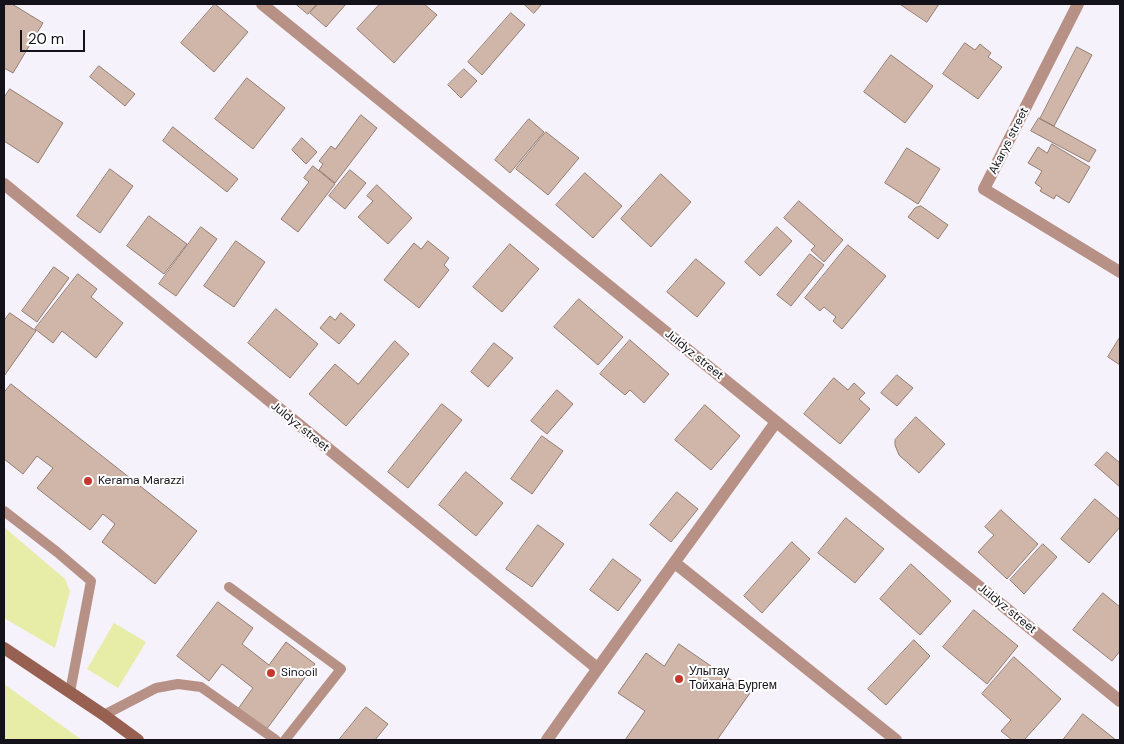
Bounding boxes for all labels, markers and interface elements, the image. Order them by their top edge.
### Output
scale bar [22,20,88,52]
text: 20 m [28,29,64,49]
street label: Akarys street [986,105,1032,177]
street label: Juldyz street [662,327,726,383]
street label: Juldyz street [268,399,332,455]
place label: Kerama Marazzi [98,474,184,488]
marker: Kerama Marazzi [82,475,94,487]
street label: Juldyz street [975,581,1039,637]
place label: Улытау Тойхана Бургем [689,665,777,693]
place label: Sinooil [281,666,318,680]
marker: Sinooil [265,667,277,679]
marker: Улытау Тойхана Бургем [673,673,685,685]

